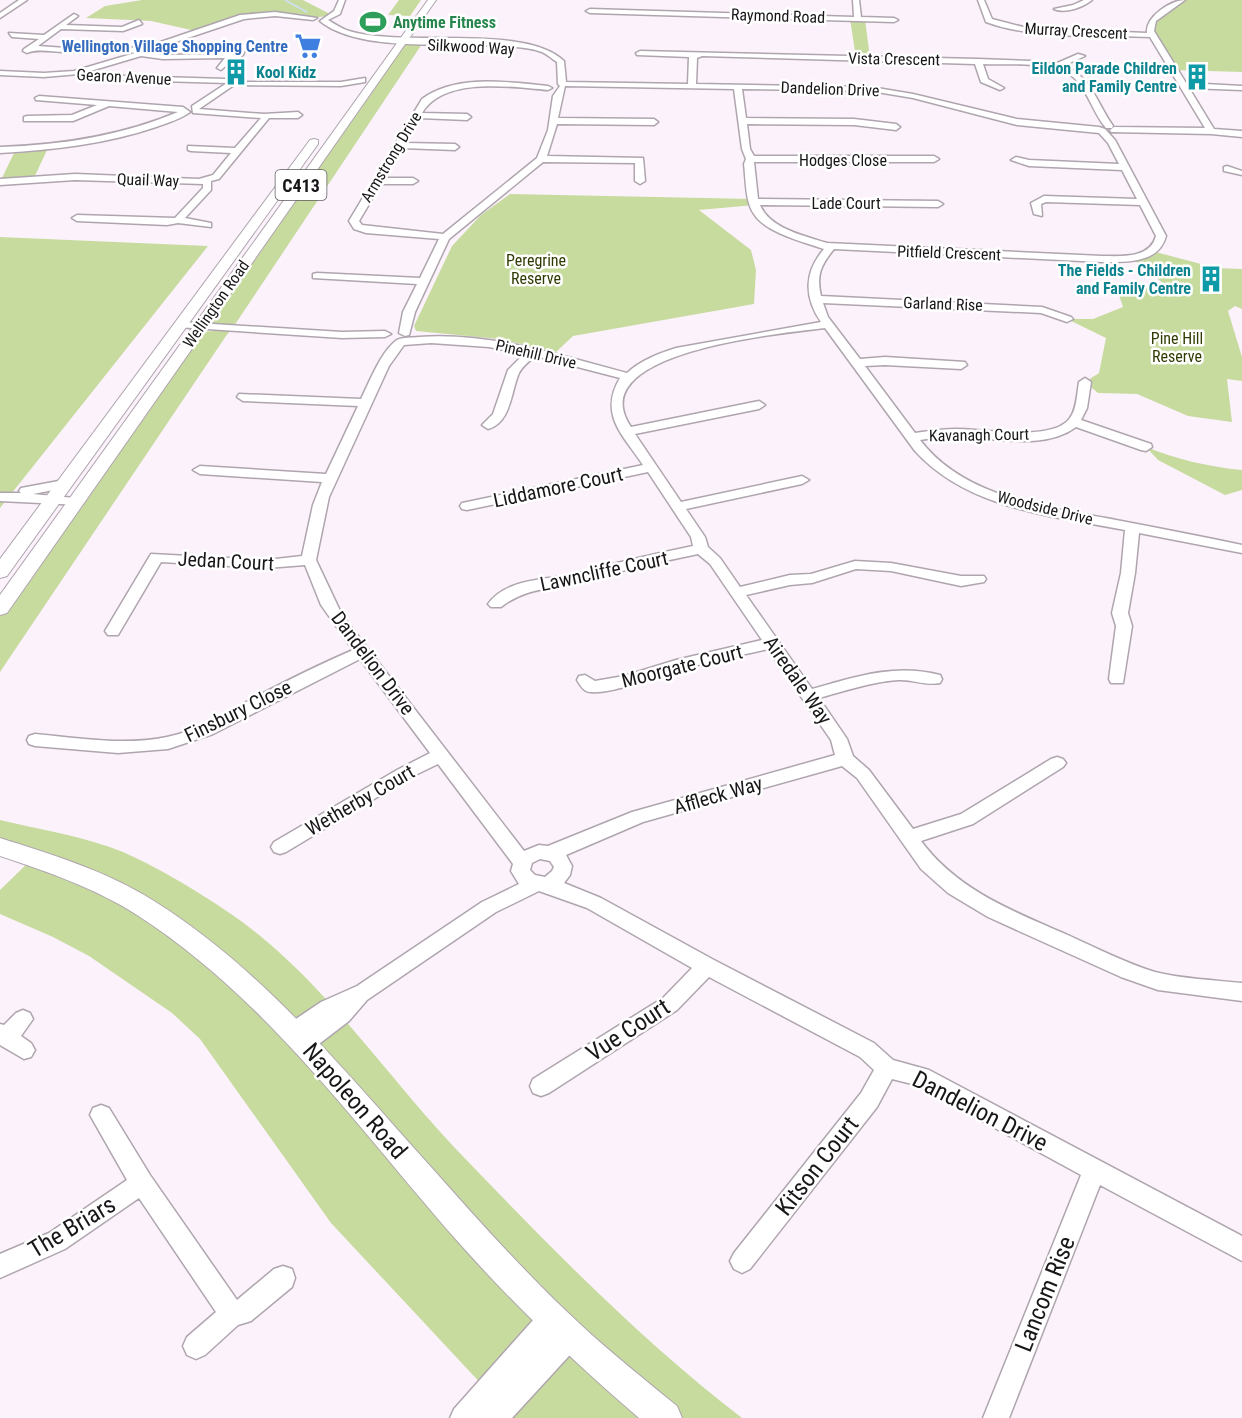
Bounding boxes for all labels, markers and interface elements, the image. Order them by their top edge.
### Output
street label: Raymond Road [731,5,825,27]
sports icon: Anytime Fitness [358,7,388,37]
place label: Anytime Fitness [393,13,496,32]
street label: Murray Crescent [1024,19,1128,43]
supermarket icon: Wellington Village Shopping Centre [293,31,323,61]
street label: Silkwood Way [427,35,515,59]
place label: Wellington Village Shopping Centre [62,37,288,56]
street label: Vista Crescent [848,49,940,69]
building icon: Kool Kidz [221,57,251,87]
place label: Eildon Parade Children and Family Centre [1032,59,1177,96]
building icon: Eildon Parade Children and Family Centre [1182,62,1212,92]
place label: Kool Kidz [256,63,316,82]
street label: Gearon Avenue [76,65,172,89]
street label: Dandelion Drive [780,78,880,100]
street label: Armstrong Drive [357,108,425,206]
street label: Hodges Close [799,151,887,170]
street label: Quail Way [117,169,180,191]
road number: C413 [276,170,326,200]
street label: Lade Court [811,194,881,213]
street label: Pitfield Crescent [897,242,1001,264]
park label: Peregrine Reserve [506,251,566,288]
street label: Wellington Road [179,257,253,351]
place label: The Fields - Children and Family Centre [1058,261,1191,298]
building icon: The Fields - Children and Family Centre [1196,264,1226,294]
street label: Garland Rise [903,293,983,315]
park label: Pine Hill Reserve [1151,329,1203,366]
street label: Pinehill Drive [494,336,578,372]
street label: Kavanagh Court [929,425,1030,445]
street label: Liddamore Court [491,462,625,512]
street label: Woodside Drive [995,487,1095,529]
street label: Jedan Court [177,546,275,576]
street label: Lawncliffe Court [538,546,670,596]
street label: Dandelion Drive [326,607,420,719]
street label: Airedale Way [759,631,837,729]
street label: Moorgate Court [619,639,745,693]
street label: Finsbury Close [181,675,295,747]
street label: Wetherby Court [301,759,419,841]
street label: Affleck Way [671,771,765,819]
street label: Vue Court [581,993,675,1067]
street label: Napoleon Road [297,1037,413,1165]
street label: Dandelion Drive [908,1065,1052,1157]
street label: Kitson Court [770,1111,864,1221]
street label: The Briars [23,1190,121,1264]
street label: Lancom Rise [1009,1232,1081,1356]

